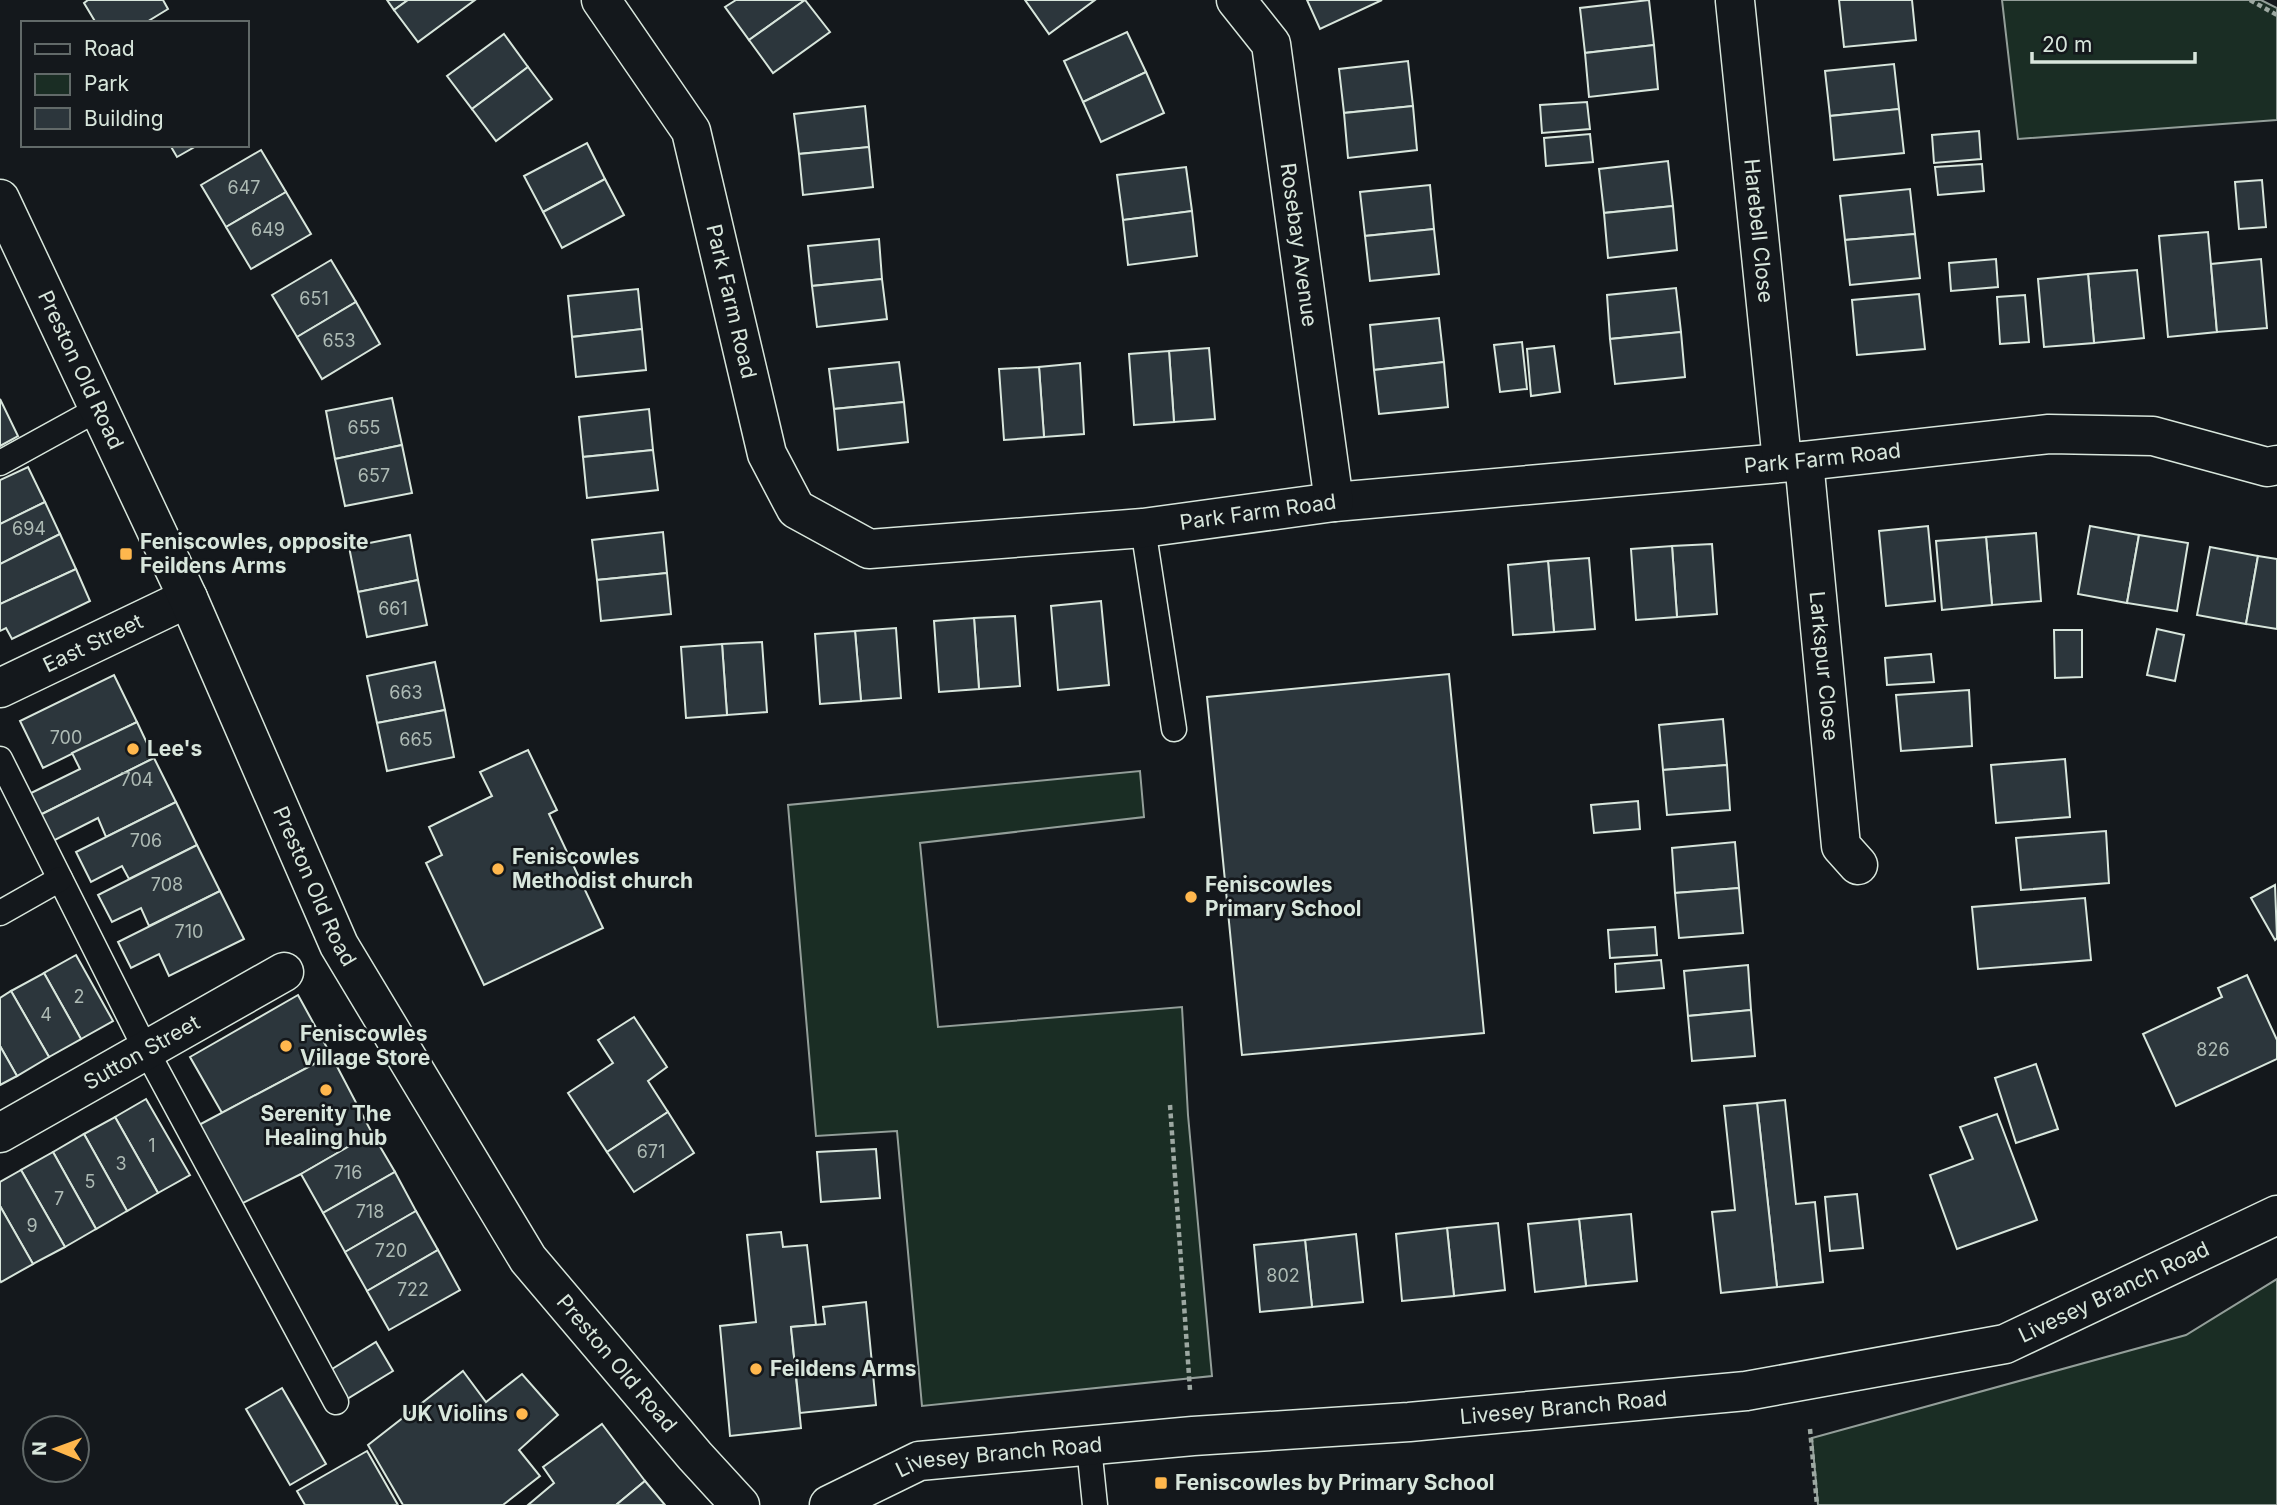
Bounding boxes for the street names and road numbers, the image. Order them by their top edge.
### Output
street label: Harebell Close [1739,157,1779,304]
street label: Rosebay Avenue [1275,161,1323,328]
street label: Park Farm Road [701,222,762,381]
street label: Preston Old Road [33,286,129,453]
street label: Park Farm Road [1743,437,1902,478]
street label: Park Farm Road [1178,489,1338,535]
street label: Larkspur Close [1805,590,1844,742]
street label: East Street [39,609,147,678]
street label: Preston Old Road [268,802,362,971]
street label: Sutton Street [79,1009,204,1095]
street label: Livesey Branch Road [2014,1236,2213,1348]
street label: Preston Old Road [552,1289,682,1437]
street label: Livesey Branch Road [1459,1385,1668,1429]
street label: Livesey Branch Road [891,1431,1103,1482]

